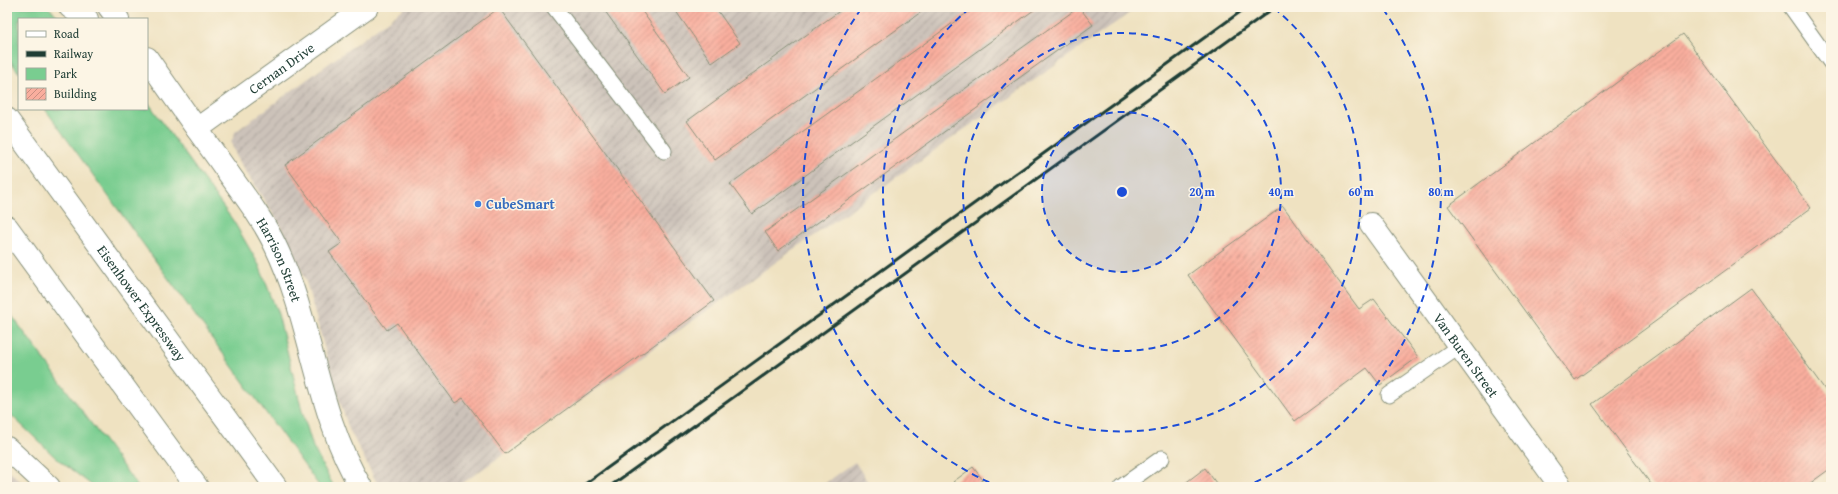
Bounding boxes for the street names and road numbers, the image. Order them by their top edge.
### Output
street label: Cernan Drive [244,38,319,99]
street label: Harrison Street [252,214,306,304]
street label: Eisenhower Expressway [92,241,191,365]
street label: Van Buren Street [1428,309,1503,402]

